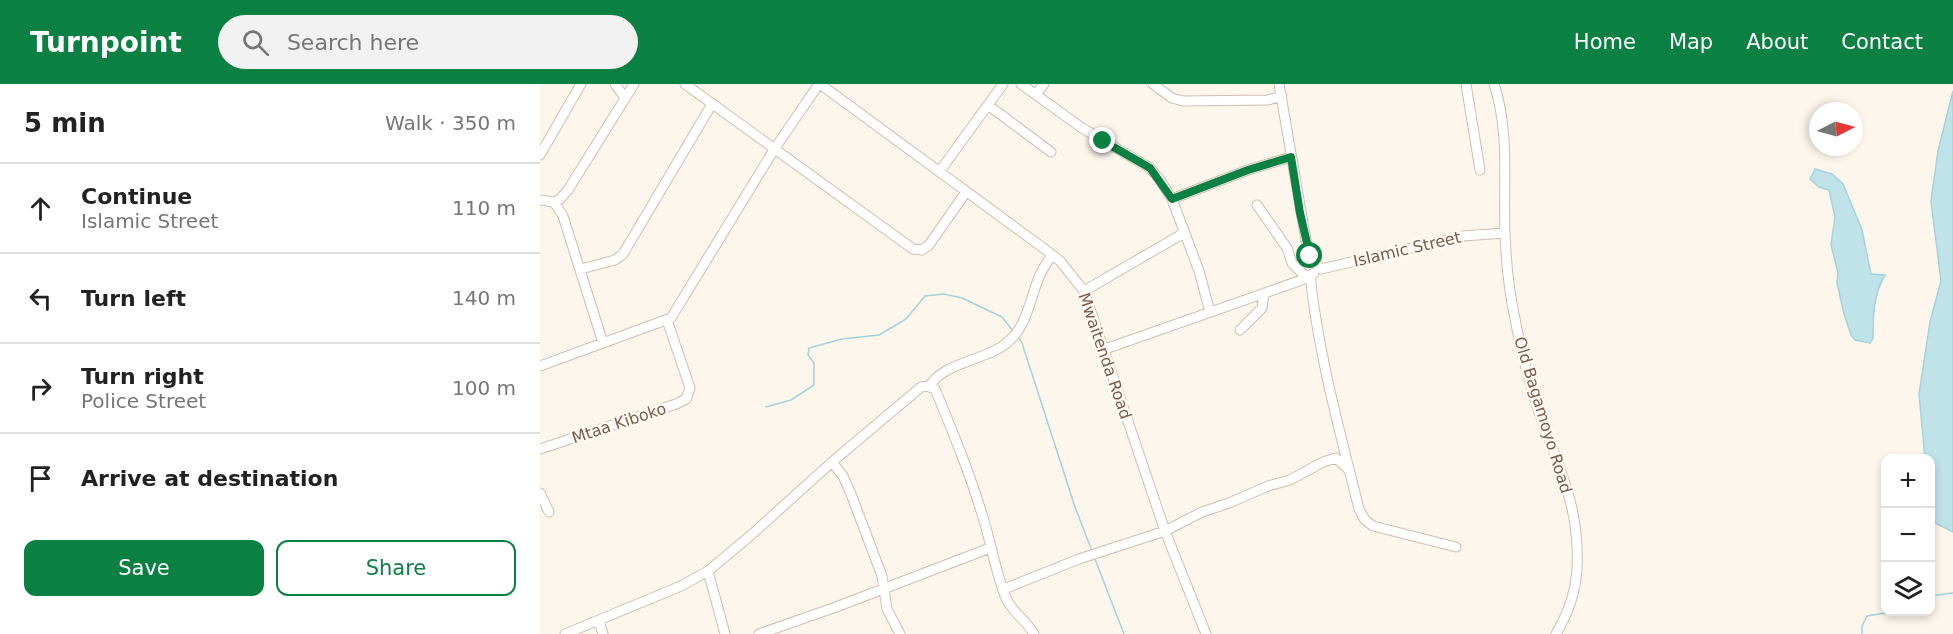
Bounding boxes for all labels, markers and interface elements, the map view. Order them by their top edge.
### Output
search box [218,15,638,69]
text: Turnpoint [30,26,182,59]
icon: search [239,26,272,59]
text: Search here [287,30,419,55]
text: Home [1574,30,1636,54]
text: Map [1669,30,1713,54]
text: About [1746,30,1808,54]
text: Contact [1841,30,1923,54]
north arrow [1809,102,1863,156]
text: 5 min [24,108,106,138]
text: Walk · 350 m [385,111,516,135]
route end [1089,127,1115,153]
text: Continue [81,184,192,209]
icon: ahead [24,192,57,225]
text: 110 m [452,196,516,220]
text: Islamic Street [81,209,218,233]
street label: Islamic Street [1351,227,1463,271]
route start [1296,242,1322,268]
icon: left [24,282,57,315]
text: Turn left [81,286,186,311]
text: 140 m [452,286,516,310]
street label: Mwaitenda Road [1074,290,1136,422]
street label: Old Bagamoyo Road [1510,334,1576,496]
text: Turn right [81,364,204,389]
icon: right [24,372,57,405]
text: 100 m [452,376,516,400]
text: Police Street [81,389,206,413]
street label: Mtaa Kiboko [569,399,669,447]
map controls [1881,454,1935,616]
button: + [1881,454,1935,508]
icon: arrive [24,462,57,495]
text: Arrive at destination [81,466,338,491]
button: − [1881,508,1935,562]
button: Save [24,540,264,596]
button: Share [276,540,516,596]
button: layers [1881,562,1935,616]

